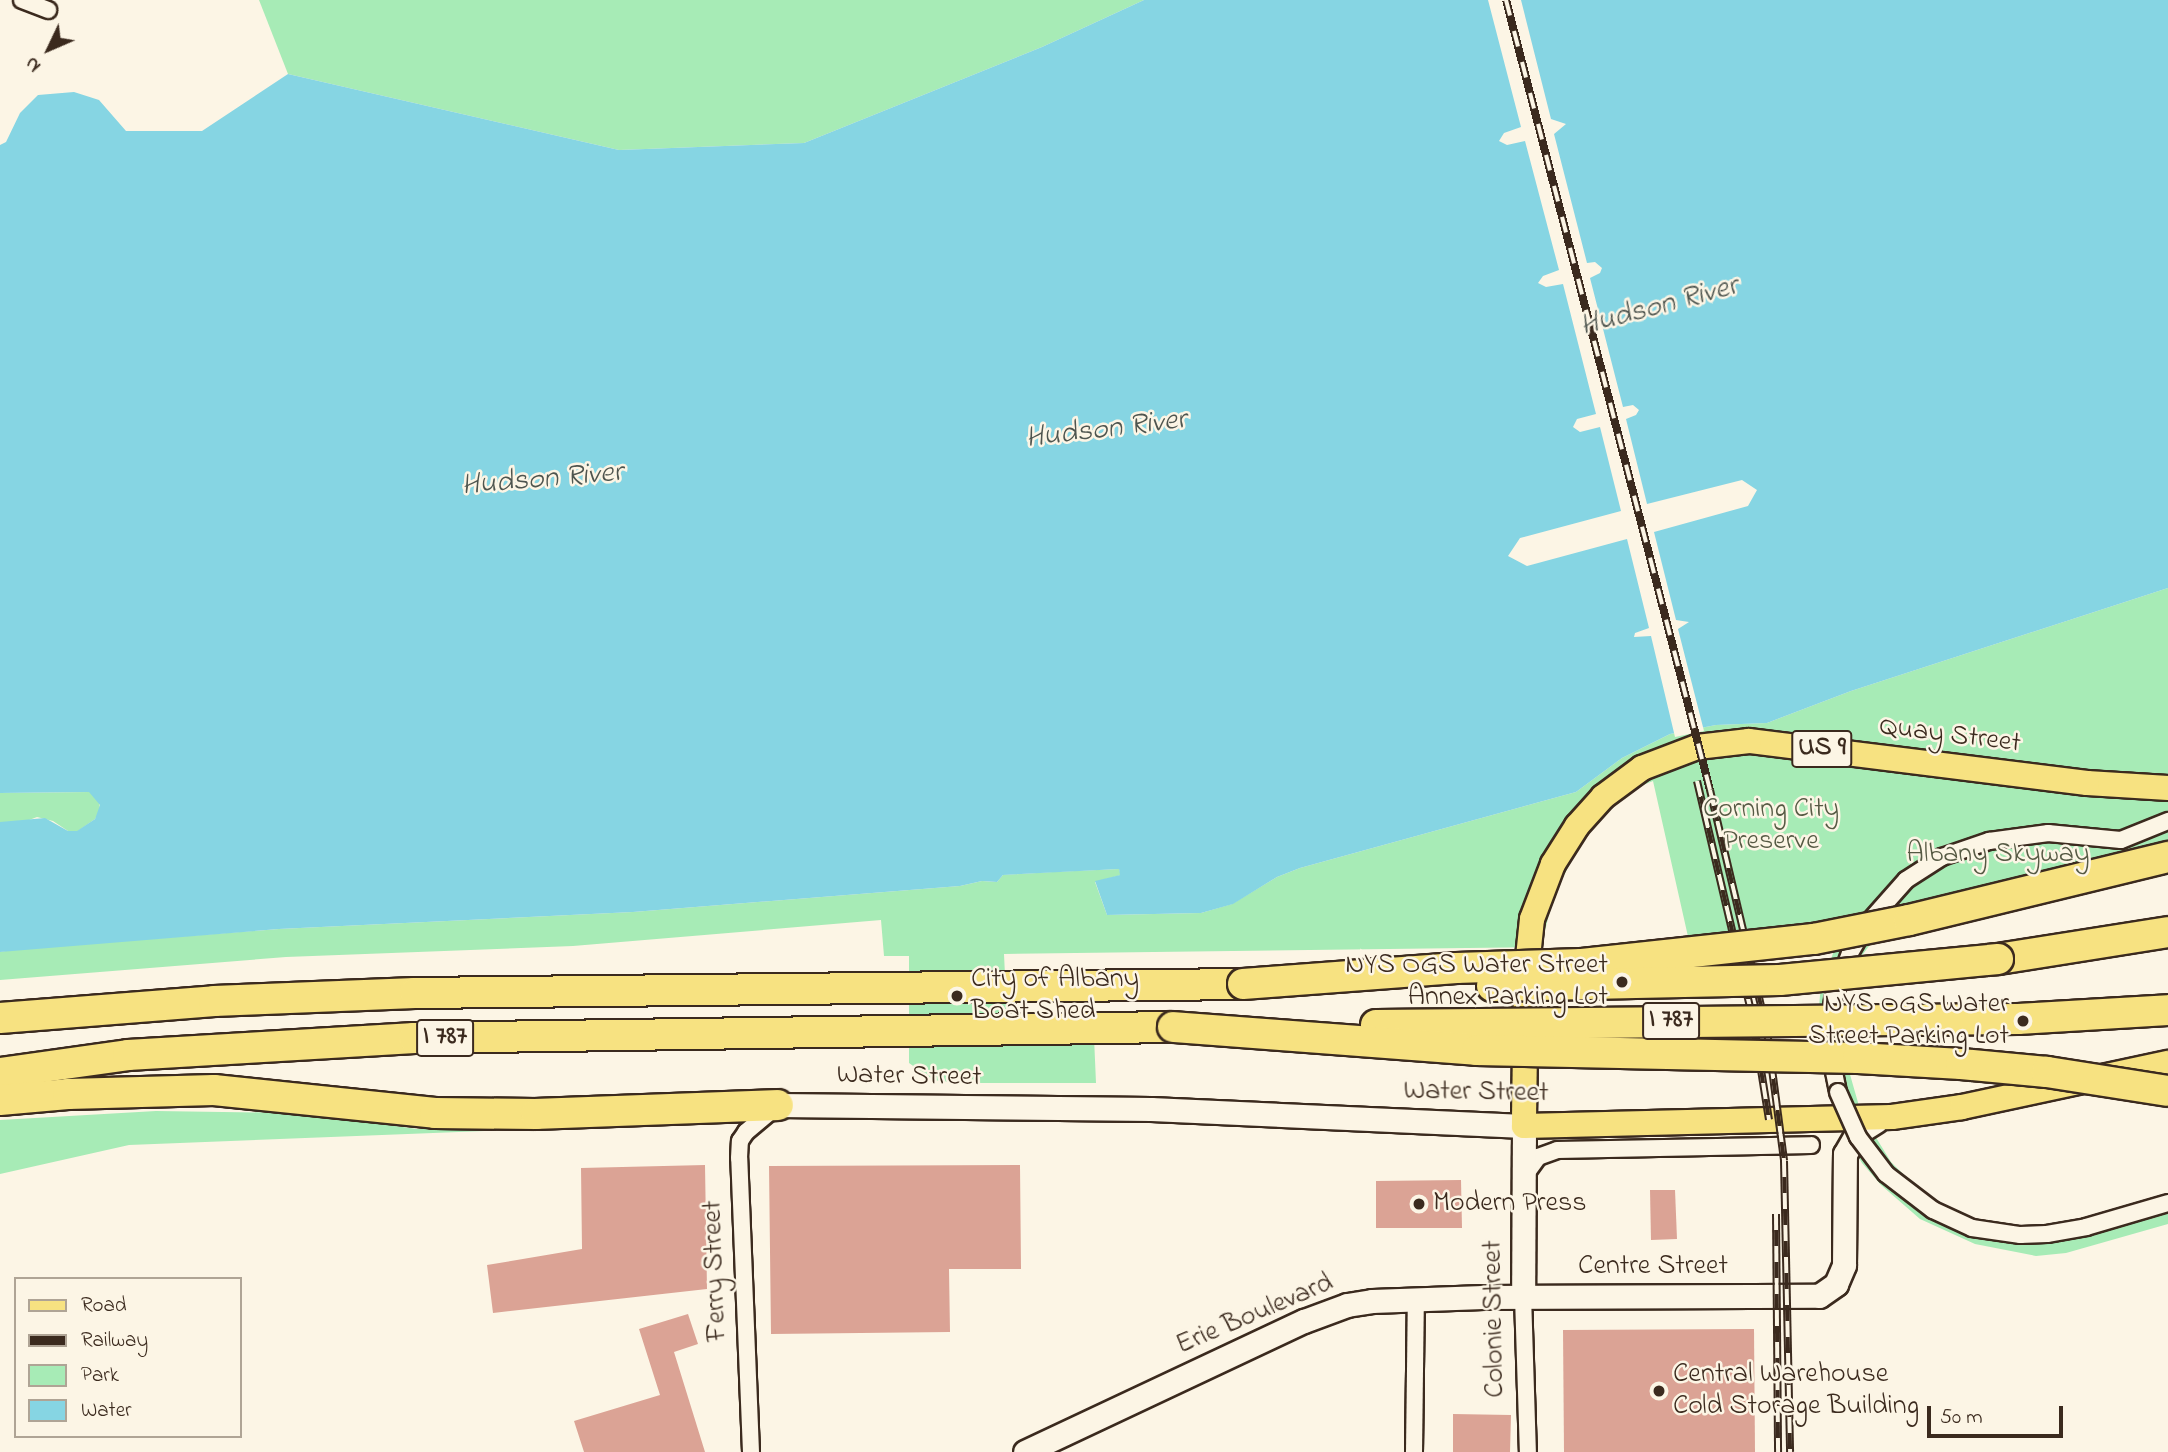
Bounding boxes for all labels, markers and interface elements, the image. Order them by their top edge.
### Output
north arrow [14,14,84,84]
text: N [19,50,48,78]
water label: Hudson River [1576,269,1742,345]
water label: Hudson River [1024,402,1188,458]
water label: Hudson River [460,455,624,505]
street label: Quay Street [1877,711,2023,761]
road number: US 9 [1790,726,1854,772]
park label: Corning City Preserve [1703,793,1839,859]
park label: Albany Skyway [1906,838,2090,872]
place label: NYS OGS Water Street Annex Parking Lot [1345,949,1608,1015]
place label: City of Albany Boat Shed [971,963,1139,1029]
marker: NYS OGS Water Street Annex Parking Lot [1614,974,1630,990]
marker: City of Albany Boat Shed [949,988,965,1004]
place label: NYS OGS Water Street Parking Lot [1808,988,2009,1054]
road number: I 787 [1641,998,1701,1044]
marker: NYS OGS Water Street Parking Lot [2015,1013,2031,1029]
road number: I 787 [415,1015,475,1060]
street label: Water Street [836,1059,982,1095]
street label: Water Street [1403,1075,1549,1111]
place label: Modern Press [1433,1187,1587,1221]
marker: Modern Press [1411,1196,1427,1212]
street label: Ferry Street [697,1200,735,1342]
street label: Colonie Street [1477,1240,1513,1398]
street label: Centre Street [1578,1250,1728,1284]
street label: Erie Boulevard [1171,1267,1339,1363]
legend [14,1277,242,1438]
text: Road [81,1291,127,1321]
text: Railway [81,1326,148,1356]
place label: Central Warehouse Cold Storage Building [1673,1358,1919,1424]
text: Park [81,1361,119,1391]
marker: Central Warehouse Cold Storage Building [1651,1383,1667,1399]
scale bar [1930,1392,2066,1436]
text: Water [81,1396,132,1426]
text: 50 m [1940,1403,1983,1433]

